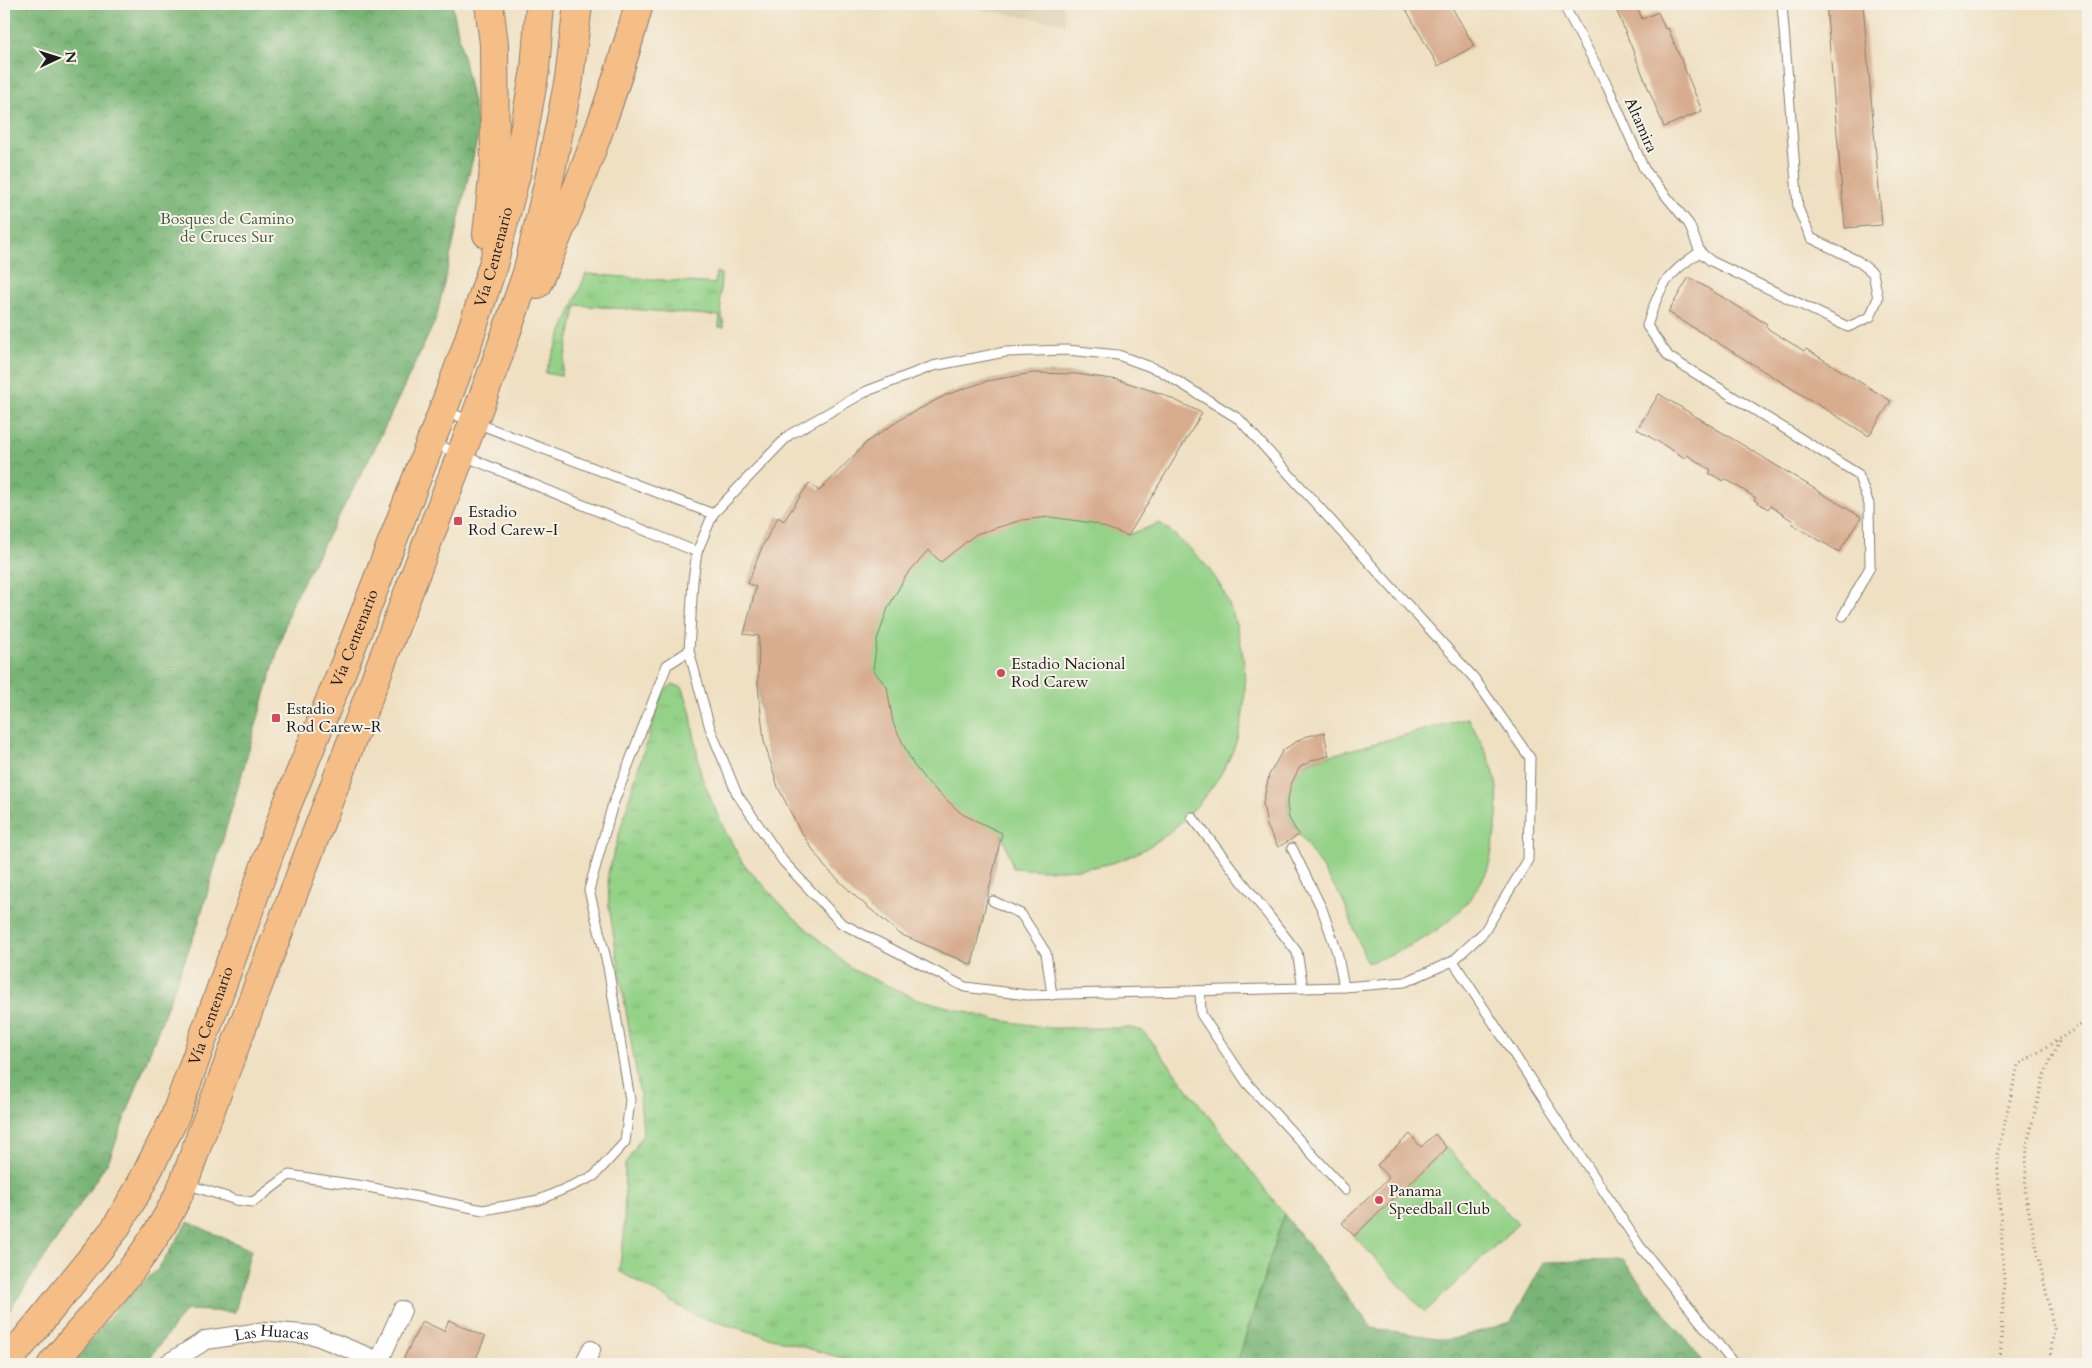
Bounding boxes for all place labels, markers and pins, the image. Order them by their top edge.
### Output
place label: Estadio Rod Carew-I [468,501,558,541]
marker: Estadio Rod Carew-I [452,515,464,527]
place label: Estadio Nacional Rod Carew [1011,653,1125,693]
marker: Estadio Nacional Rod Carew [995,667,1007,679]
place label: Estadio Rod Carew-R [286,698,382,738]
marker: Estadio Rod Carew-R [270,712,282,724]
place label: Panama Speedball Club [1389,1180,1490,1220]
marker: Panama Speedball Club [1373,1194,1385,1206]

